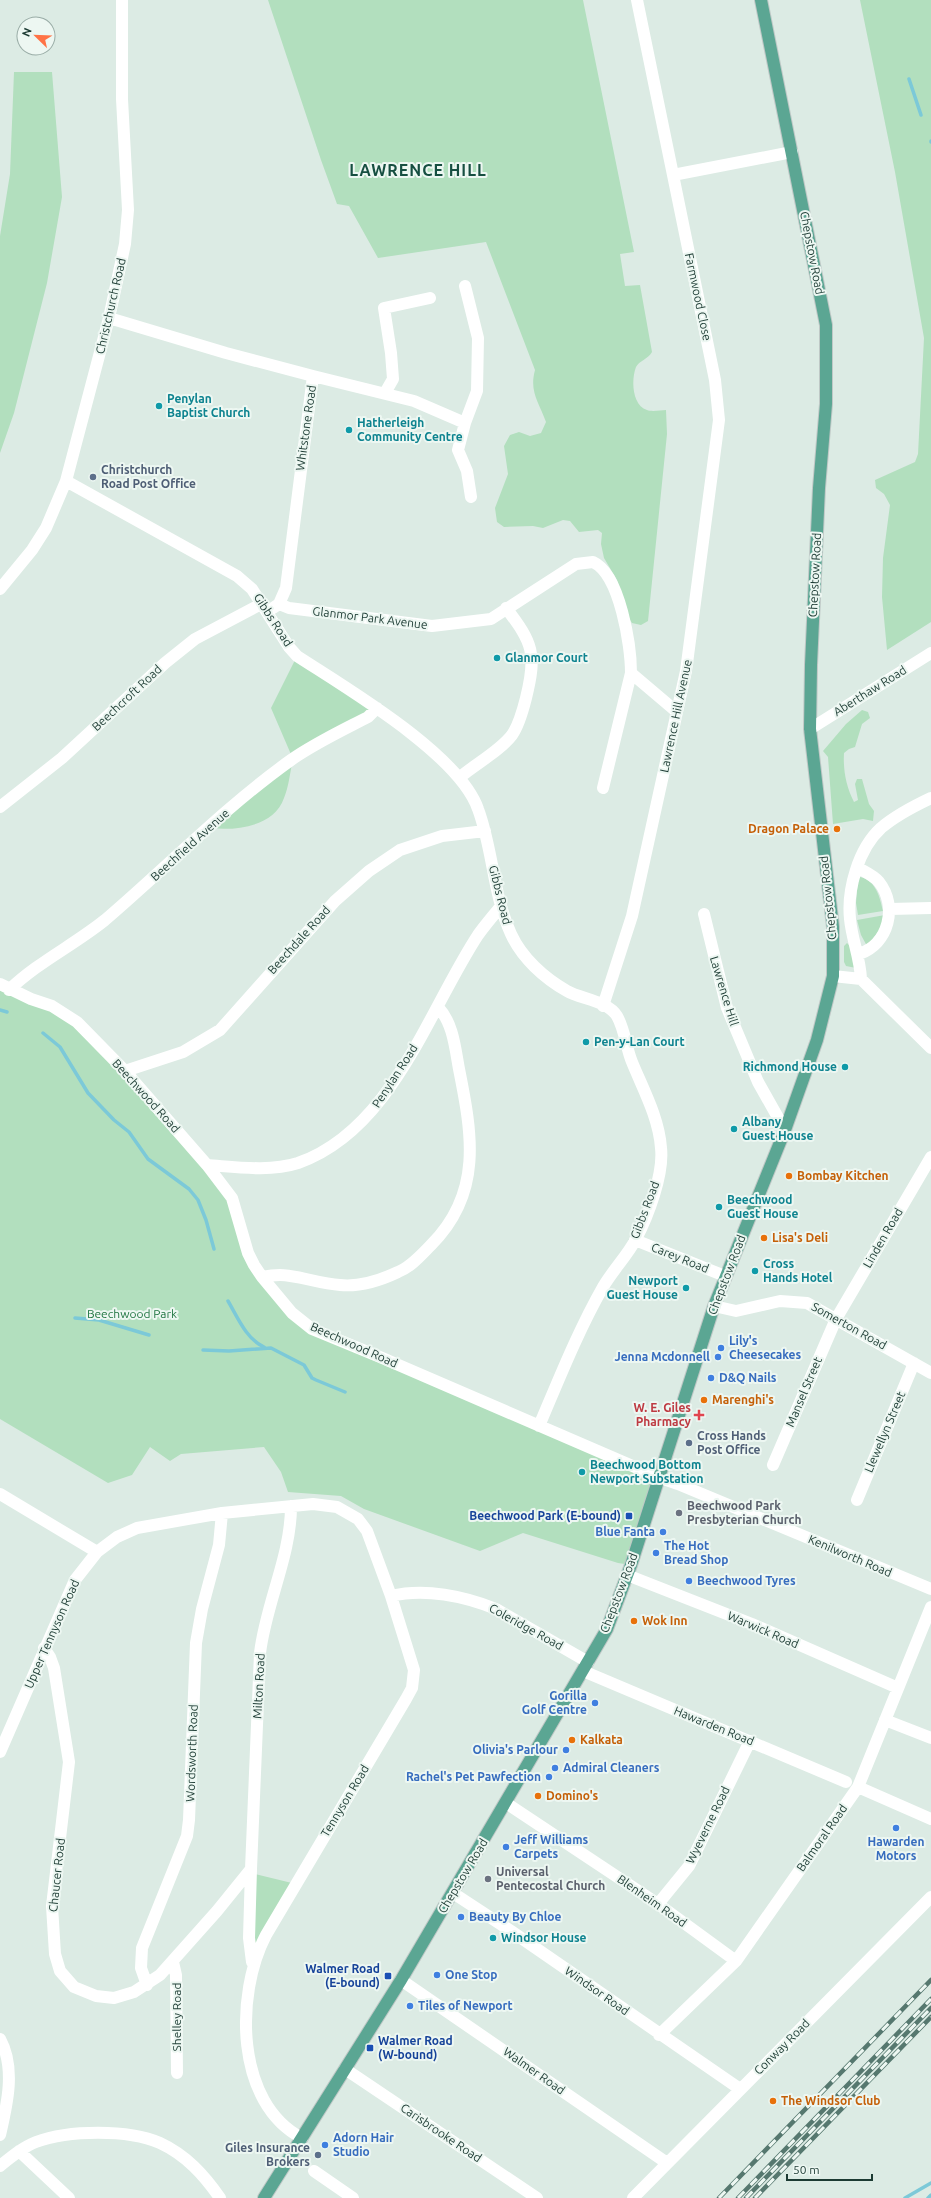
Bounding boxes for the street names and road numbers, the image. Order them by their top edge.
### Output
street label: Chepstow Road [798,210,827,296]
street label: Farmwood Close [683,252,714,342]
street label: Christchurch Road [93,257,128,355]
street label: Whitstone Road [293,384,318,472]
street label: Chepstow Road [806,532,823,617]
street label: Gibbs Road [251,591,295,649]
street label: Glanmor Park Avenue [312,604,428,631]
street label: Lawrence Hill Avenue [657,658,694,774]
street label: Beechcroft Road [89,662,164,733]
street label: Aberthaw Road [831,663,909,718]
street label: Beechfield Avenue [148,806,231,883]
street label: Chepstow Road [817,855,838,941]
street label: Gibbs Road [487,864,514,926]
street label: Beechdale Road [265,903,332,976]
street label: Lawrence Hill [708,954,741,1027]
street label: Penylan Road [369,1042,420,1110]
street label: Beechwood Road [110,1056,183,1135]
street label: Gibbs Road [628,1179,661,1240]
street label: Linden Road [860,1206,905,1270]
street label: Chepstow Road [705,1233,748,1317]
street label: Carey Road [650,1240,711,1275]
street label: Somerton Road [809,1300,889,1352]
street label: Beechwood Road [309,1319,400,1370]
street label: Mansel Street [783,1355,824,1429]
street label: Llewellyn Street [862,1389,908,1474]
street label: Kenilworth Road [806,1532,894,1579]
street label: Chepstow Road [597,1551,640,1635]
street label: Upper Tennyson Road [22,1577,81,1690]
street label: Coleridge Road [487,1601,565,1652]
street label: Warwick Road [726,1609,801,1650]
street label: Milton Road [250,1653,267,1719]
street label: Wordsworth Road [183,1704,200,1802]
street label: Hawarden Road [672,1704,756,1748]
street label: Tennyson Road [318,1762,371,1839]
street label: Wyeverne Road [683,1784,732,1866]
street label: Balmoral Road [794,1802,849,1874]
street label: Chepstow Road [435,1836,490,1915]
street label: Chaucer Road [46,1837,67,1913]
street label: Blenheim Road [615,1872,689,1929]
street label: Windsor Road [563,1964,632,2018]
street label: Shelley Road [170,1983,183,2051]
street label: Conway Road [751,2016,812,2077]
street label: Walmer Road [501,2045,568,2097]
street label: Carisbrooke Road [398,2101,484,2164]

